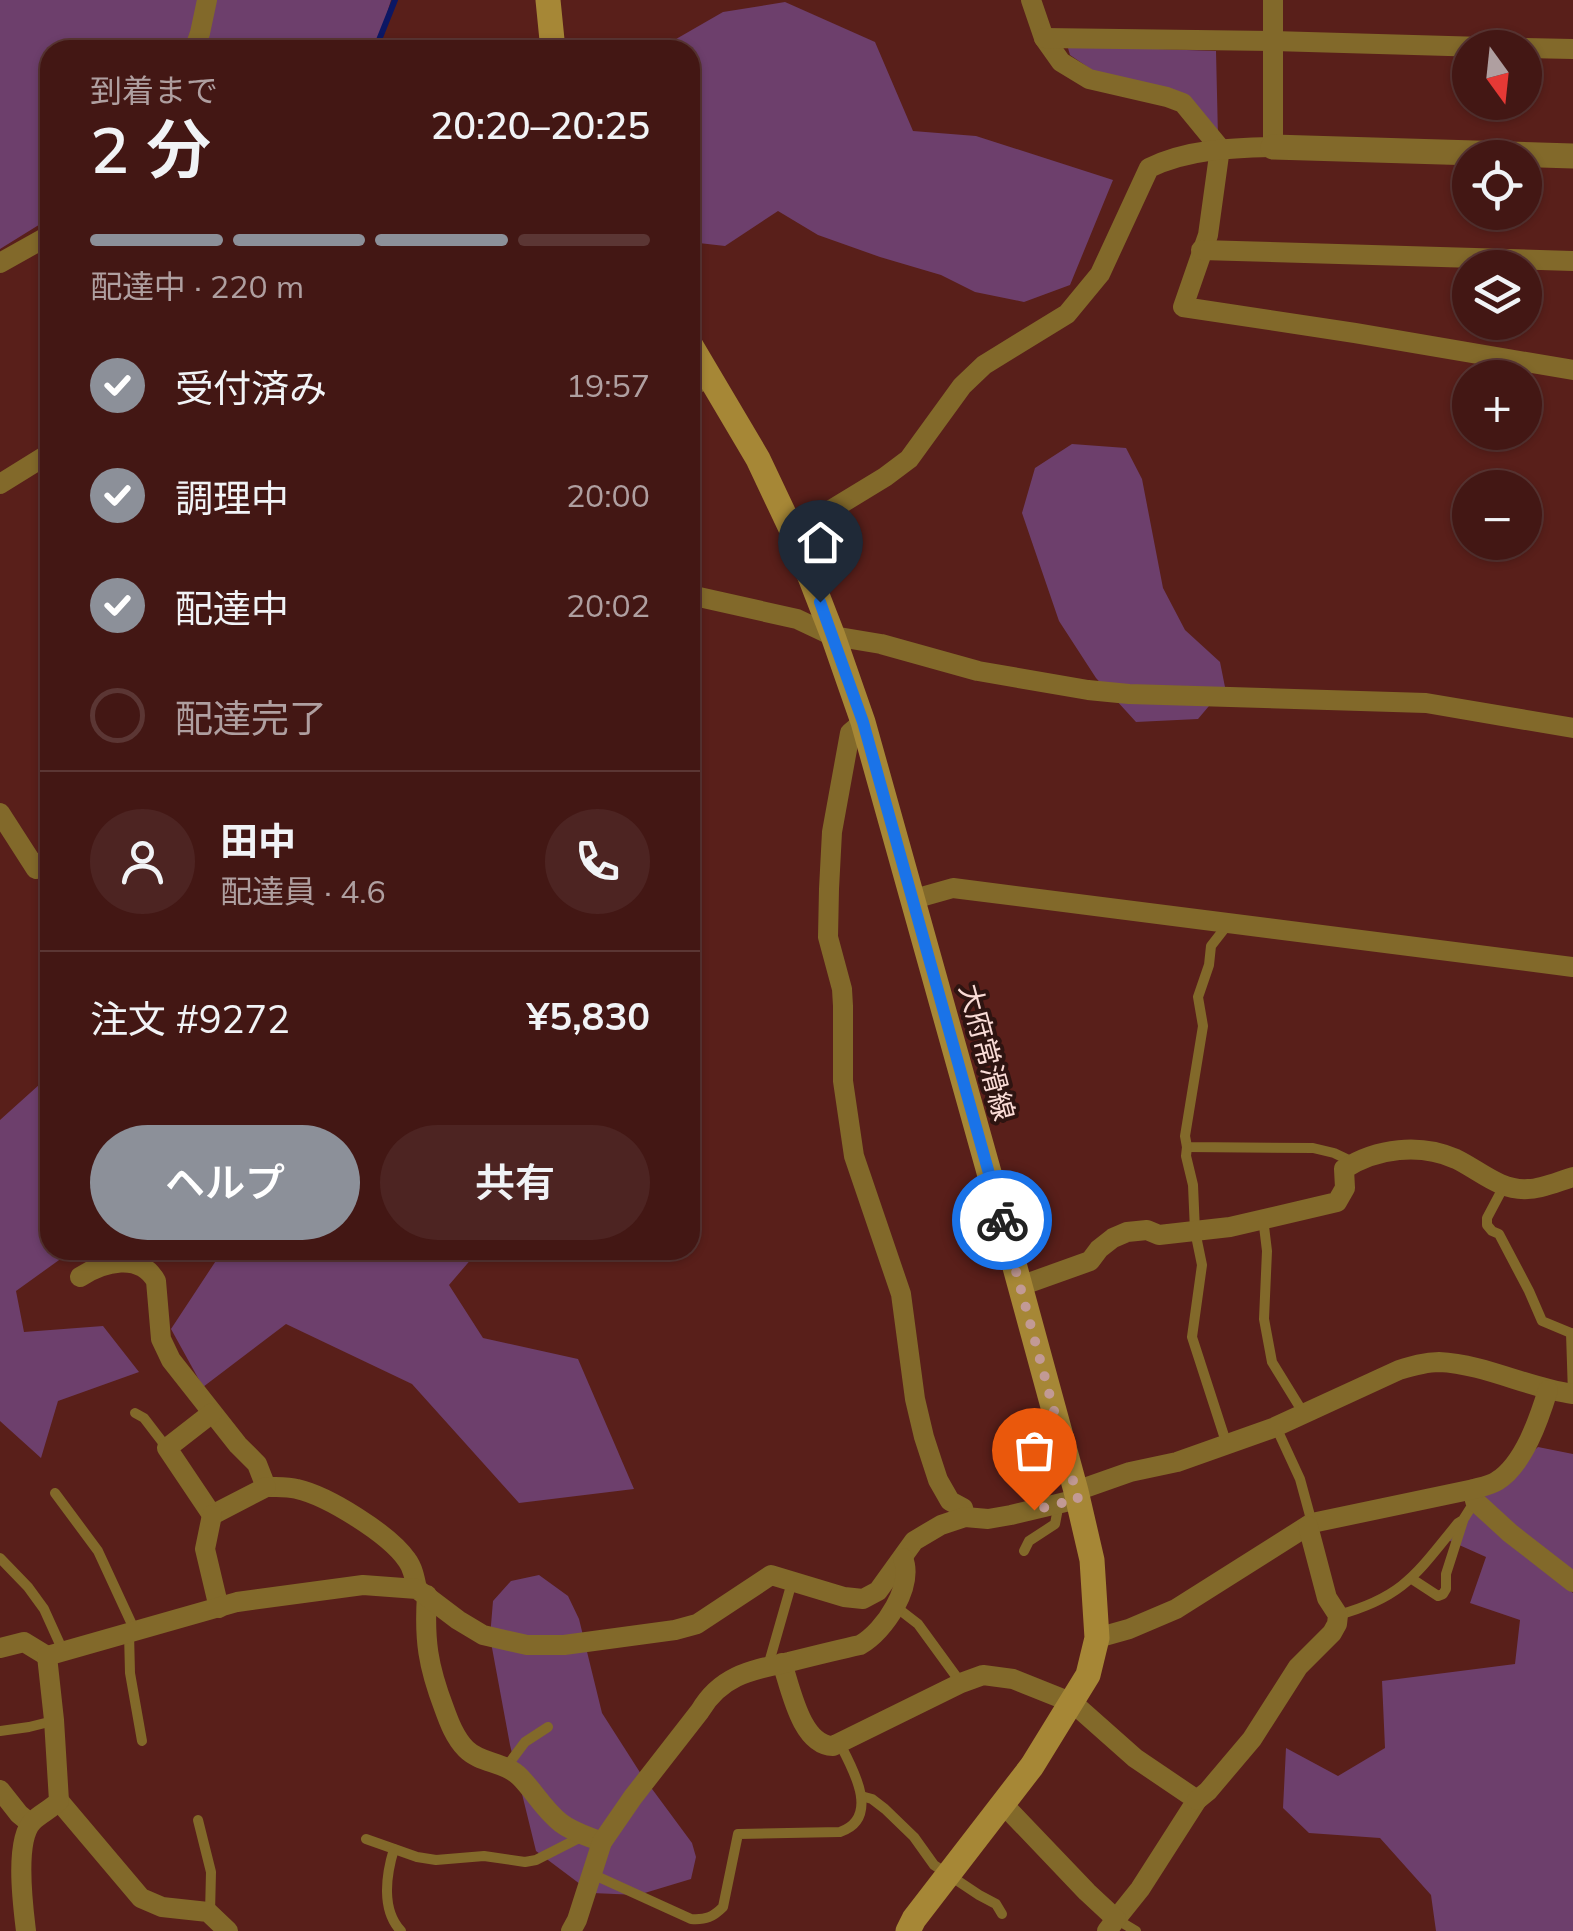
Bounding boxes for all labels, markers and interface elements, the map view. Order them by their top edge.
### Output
north arrow [1452,30,1542,120]
map controls [1452,30,1542,560]
text: 到着まで [90,70,218,110]
text: 20:20–20:25 [430,101,650,149]
text: 2 分 [90,108,211,189]
button: locate [1452,140,1542,230]
button: layers [1452,250,1542,340]
text: 配達中 · 220 m [90,266,304,306]
icon: check [90,358,145,413]
button: + [1452,360,1542,450]
text: 受付済み [175,364,327,412]
text: 19:57 [566,365,650,405]
icon: check [90,468,145,523]
button: − [1452,470,1542,560]
text: 調理中 [175,474,289,522]
text: 20:00 [566,475,650,515]
pin [778,500,863,603]
icon: home [793,515,848,570]
icon: check [90,578,145,633]
text: 配達中 [175,584,289,632]
text: 20:02 [566,585,650,625]
text: 配達完了 [175,694,327,742]
button: person [90,809,195,914]
button: phone [545,809,650,914]
text: 田中 [220,817,296,865]
text: 配達員 · 4.6 [220,871,386,911]
street label: 大府常滑線 [952,980,1023,1124]
text: ¥5,830 [527,992,650,1040]
text: 注文 #9272 [90,995,290,1043]
button: ヘルプ [90,1125,360,1240]
button: 共有 [380,1125,650,1240]
courier [952,1170,1052,1270]
icon: bike [975,1193,1030,1248]
pin [992,1408,1077,1511]
icon: bag [1007,1423,1062,1478]

